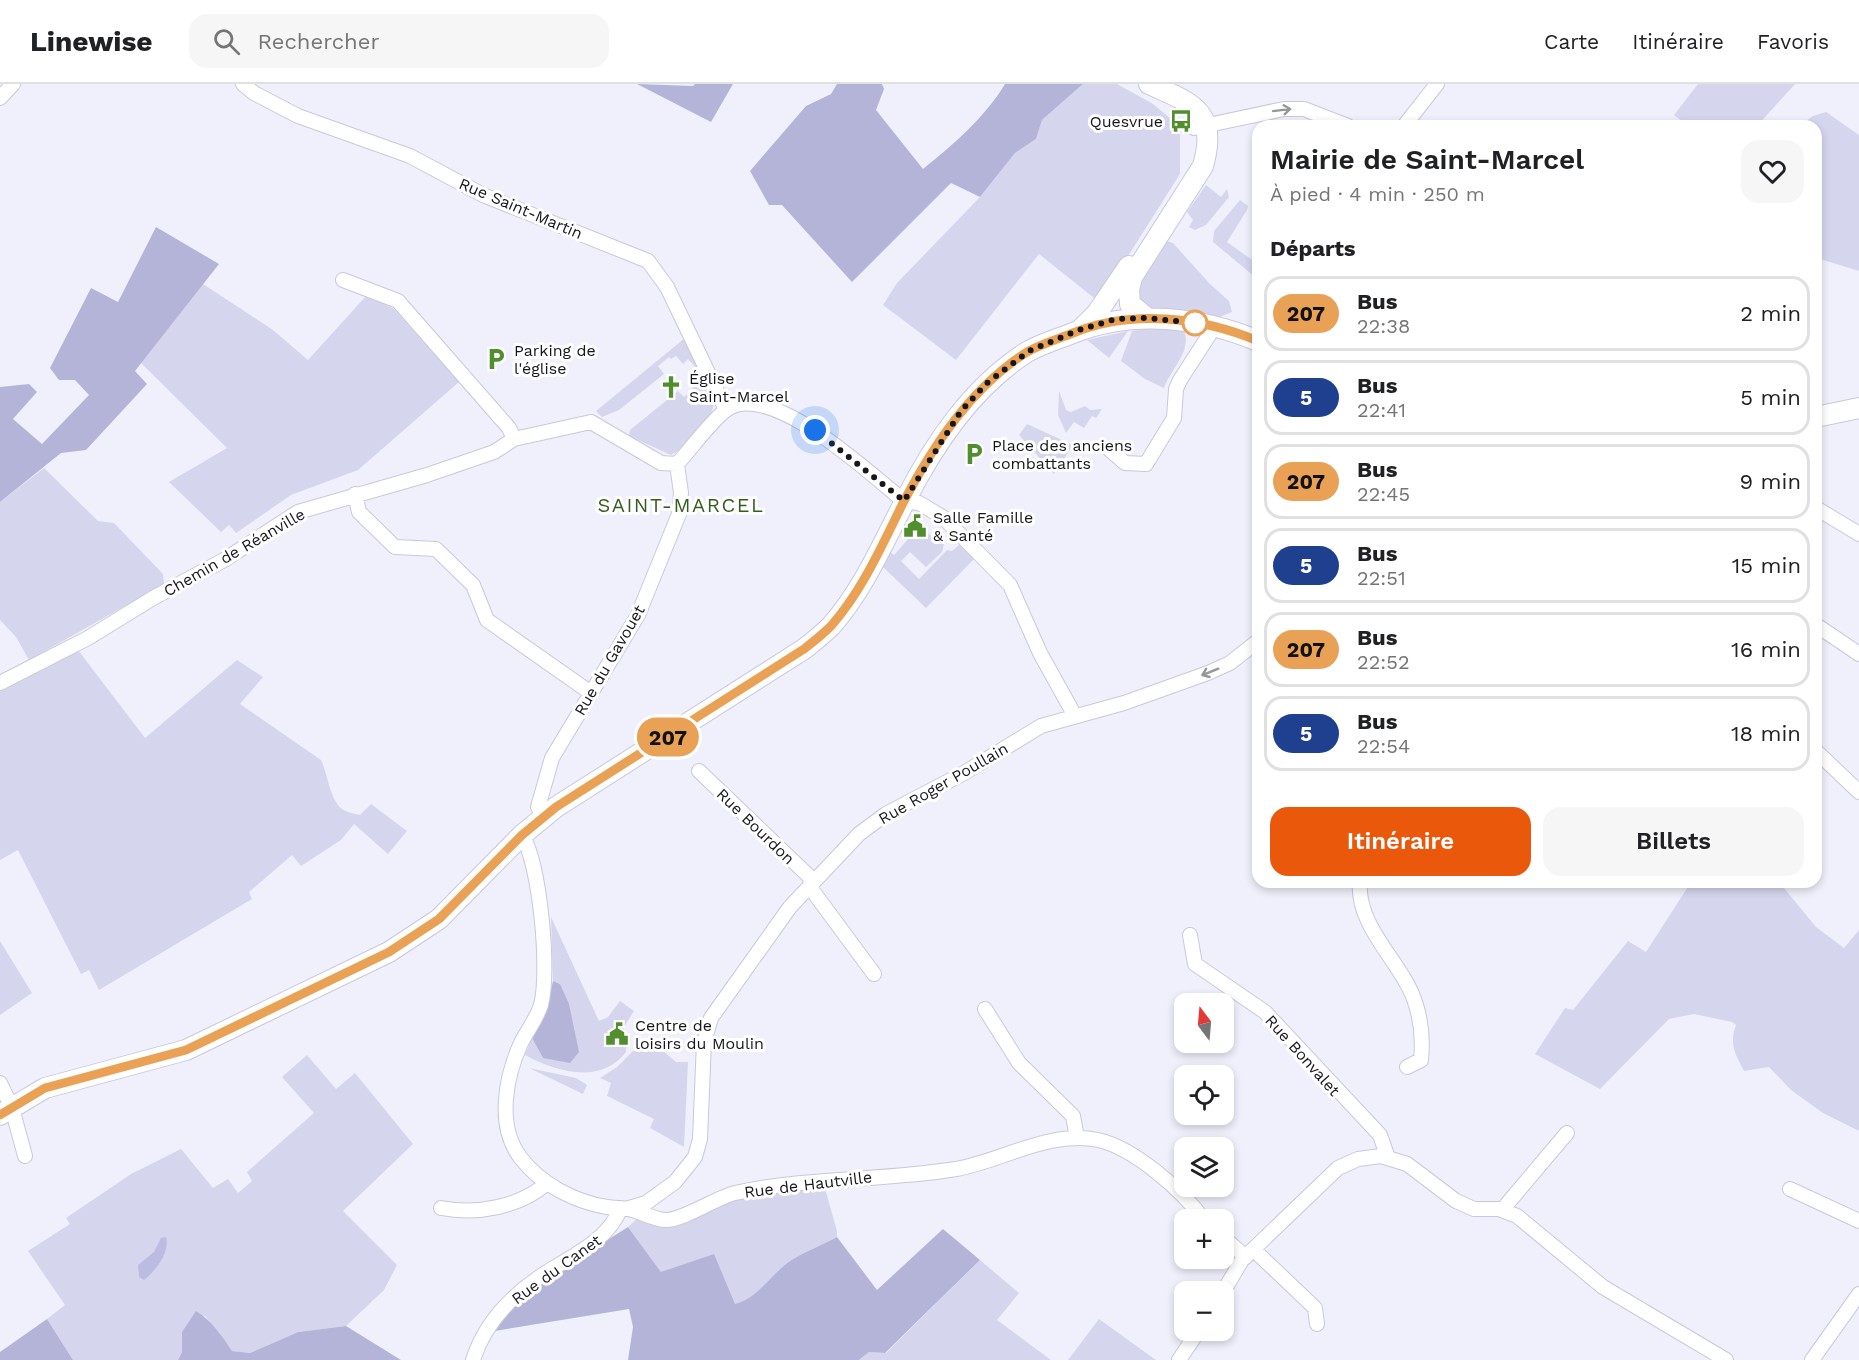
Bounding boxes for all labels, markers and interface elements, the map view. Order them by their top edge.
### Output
search box [189,14,609,68]
text: Linewise [30,25,153,58]
icon: search [210,25,243,58]
text: Rechercher [258,29,379,54]
text: Carte [1544,29,1599,54]
text: Itinéraire [1632,29,1724,54]
text: Favoris [1757,29,1829,54]
one-way arrow [1272,104,1291,115]
bus stop icon: Quesvrue [1168,108,1194,134]
place label: Quesvrue [1090,112,1163,131]
button: heart [1741,140,1804,203]
text: Mairie de Saint-Marcel [1270,143,1584,176]
street label: Rue Saint-Martin [456,174,585,243]
text: À pied · 4 min · 250 m [1270,182,1485,206]
text: Départs [1270,236,1356,261]
text: Bus [1357,289,1397,314]
text: 207 [1287,301,1325,326]
text: 2 min [1740,301,1801,326]
unlabelled marker [1182,310,1208,336]
text: 22:38 [1357,314,1410,338]
place label: Parking de l'église [514,341,596,378]
parking icon: Parking de l'église [483,346,509,372]
place label: Église Saint-Marcel [689,369,789,406]
text: Bus [1357,373,1397,398]
church icon: Église Saint-Marcel [658,374,684,400]
text: 5 [1300,385,1312,410]
text: 5 min [1740,385,1801,410]
text: 22:41 [1357,398,1406,422]
your location [800,415,830,445]
place label: Place des anciens combattants [992,436,1132,473]
parking icon: Place des anciens combattants [961,441,987,467]
text: Bus [1357,457,1397,482]
text: 207 [1287,469,1325,494]
text: 9 min [1739,469,1801,494]
text: 22:45 [1357,482,1410,506]
district label: SAINT-MARCEL [598,493,764,517]
street label: Chemin de Réanville [160,504,308,601]
place label: Salle Famille & Santé [933,508,1033,545]
public building icon: Salle Famille & Santé [902,513,928,539]
text: Bus [1357,541,1397,566]
text: 5 [1300,553,1312,578]
text: 15 min [1732,553,1801,578]
text: 22:51 [1357,566,1406,590]
street label: Rue du Gavouet [570,601,649,719]
text: Bus [1357,625,1397,650]
text: 207 [1287,637,1325,662]
text: 16 min [1731,637,1801,662]
text: 22:52 [1357,650,1410,674]
one-way arrow [1201,667,1219,678]
text: Bus [1357,709,1397,734]
line badge: 207 [634,718,702,756]
text: 5 [1300,721,1312,746]
text: 18 min [1731,721,1801,746]
text: 207 [649,725,687,750]
text: 22:54 [1357,734,1410,758]
street label: Rue Roger Poullain [875,739,1011,828]
street label: Rue Bourdon [713,785,798,868]
button: Itinéraire [1270,807,1531,876]
button: Billets [1543,807,1804,876]
north arrow [1174,993,1234,1053]
map controls [1174,993,1234,1341]
street label: Rue Bonvalet [1261,1011,1344,1100]
place label: Centre de loisirs du Moulin [635,1016,764,1053]
public building icon: Centre de loisirs du Moulin [604,1021,630,1047]
button: locate [1174,1065,1234,1125]
button: layers [1174,1137,1234,1197]
street label: Rue de Hautville [743,1167,873,1202]
button: + [1174,1209,1234,1269]
street label: Rue du Canet [508,1230,605,1308]
button: − [1174,1281,1234,1341]

